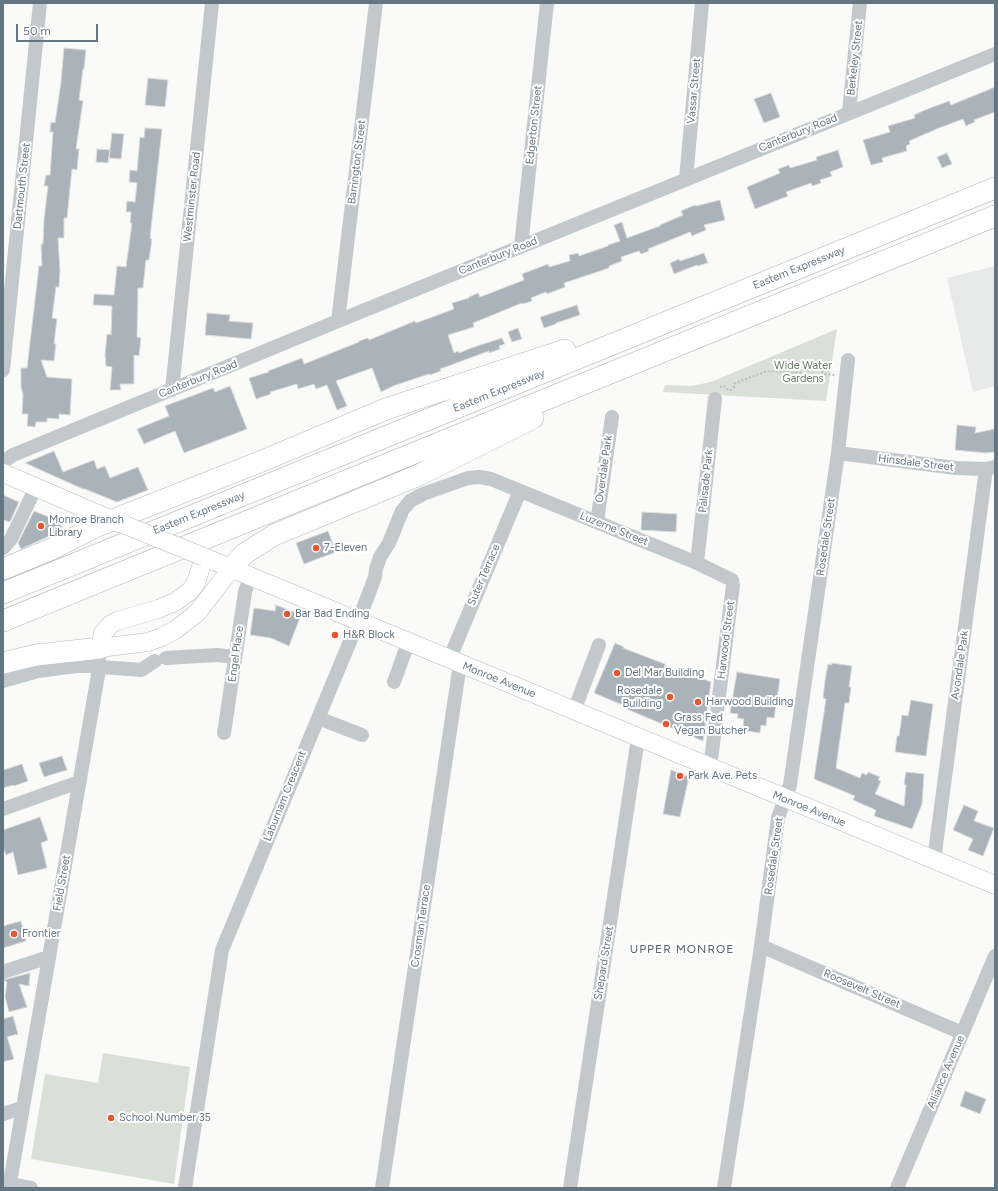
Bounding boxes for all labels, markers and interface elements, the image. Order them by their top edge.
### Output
scale bar [18,16,100,42]
street label: Berkeley Street [845,20,865,96]
text: 50 m [23,24,51,38]
street label: Vassar Street [685,58,703,124]
street label: Edgerton Street [523,85,545,165]
street label: Canterbury Road [757,111,839,155]
street label: Barrington Street [345,119,369,205]
street label: Dartmouth Street [11,142,33,230]
street label: Westminster Road [181,151,203,243]
street label: Canterbury Road [457,234,539,278]
street label: Eastern Expressway [751,244,847,292]
street label: Canterbury Road [157,357,239,401]
park label: Wide Water Gardens [774,359,832,385]
street label: Eastern Expressway [451,367,547,415]
street label: Overdale Park [593,434,615,504]
street label: Palisade Park [696,449,716,513]
street label: Hinsdale Street [877,452,955,474]
street label: Eastern Expressway [151,489,247,537]
street label: Rosedale Street [814,497,838,577]
street label: Luzerne Street [578,509,650,549]
place label: Monroe Branch Library [49,513,124,539]
marker: Monroe Branch Library [36,521,46,531]
place label: 7-Eleven [324,541,367,555]
street label: Suter Terrace [465,542,503,608]
marker: 7-Eleven [311,543,321,553]
street label: Harwood Street [715,600,737,680]
place label: Bar Bad Ending [295,607,370,621]
marker: Bar Bad Ending [282,609,292,619]
street label: Engel Place [226,625,246,683]
place label: H&R Block [343,628,395,642]
marker: H&R Block [330,630,340,640]
street label: Avondale Park [949,630,971,700]
street label: Monroe Avenue [460,659,538,701]
place label: Del Mar Building [625,666,704,680]
marker: Del Mar Building [612,668,622,678]
place label: Rosedale Building [617,684,662,710]
marker: Rosedale Building [665,692,675,702]
place label: Harwood Building [706,695,793,709]
marker: Harwood Building [693,697,703,707]
place label: Grass Fed Vegan Butcher [674,711,747,737]
marker: Grass Fed Vegan Butcher [661,719,671,729]
street label: Laburnam Crescent [261,749,309,843]
place label: Park Ave. Pets [688,769,757,783]
marker: Park Ave. Pets [675,771,685,781]
street label: Monroe Avenue [770,788,848,830]
street label: Rosedale Street [762,816,786,896]
street label: Field Street [51,854,73,912]
street label: Crosman Terrace [409,884,433,968]
street label: Shepard Street [592,925,616,1001]
place label: Frontier [22,927,61,941]
marker: Frontier [9,929,19,939]
district label: UPPER MONROE [630,942,734,956]
street label: Roosevelt Street [822,967,902,1011]
street label: Alliance Avenue [925,1033,967,1111]
place label: School Number 35 [119,1111,211,1125]
marker: School Number 35 [106,1113,116,1123]

